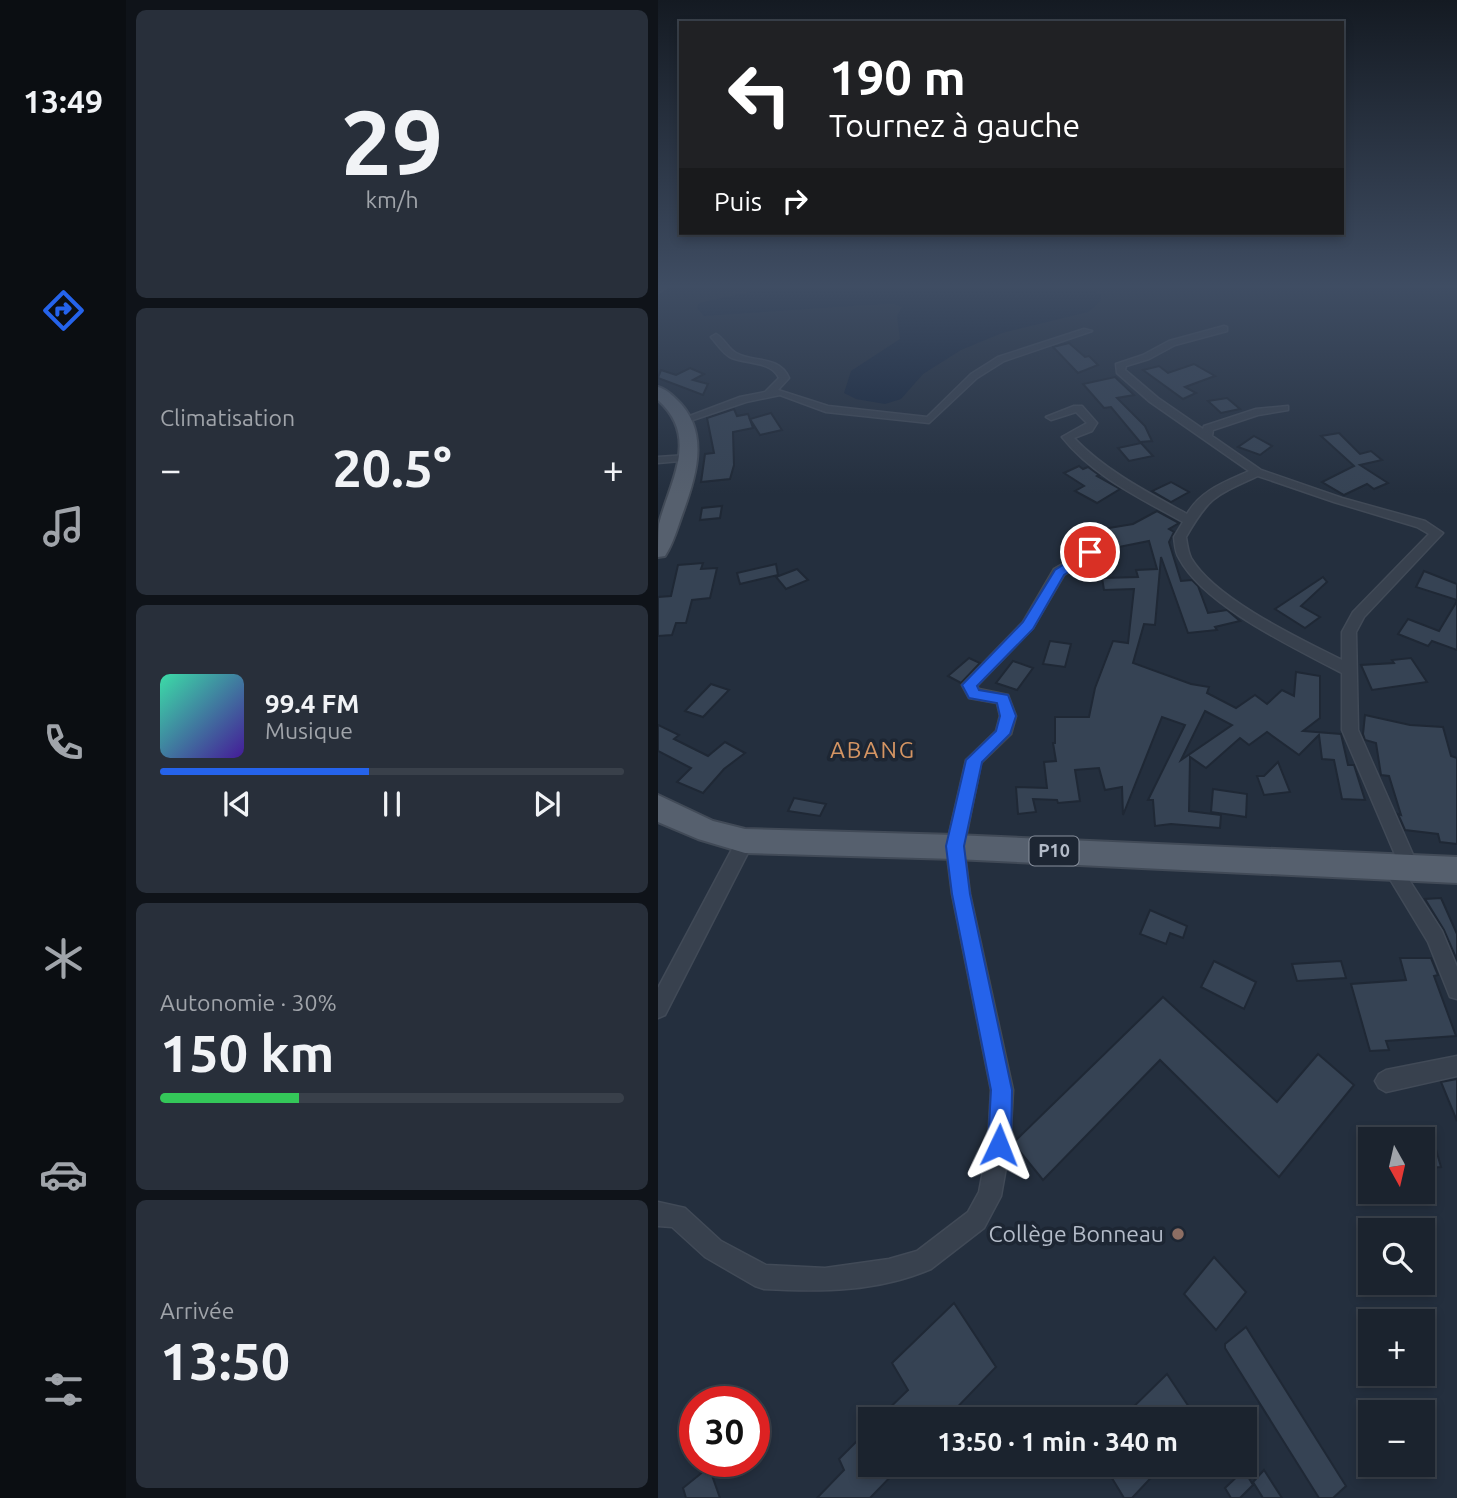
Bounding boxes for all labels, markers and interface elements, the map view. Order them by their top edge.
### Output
icon: left [714,49,805,140]
text: 190 m [829,49,966,104]
text: 13:49 [23,83,103,119]
text: 29 [341,90,443,192]
text: Tournez à gauche [829,107,1080,143]
icon: right [776,182,814,220]
text: km/h [365,187,419,212]
text: Puis [714,187,762,216]
icon: directions [39,286,88,335]
text: Climatisation [160,405,295,430]
text: 20.5° [332,439,452,497]
text: − [160,448,181,490]
text: + [603,448,624,490]
icon: music [39,502,88,551]
pin [1060,522,1120,582]
icon: arrive [1071,533,1109,571]
text: 99.4 FM [265,689,359,718]
icon: phone [39,718,88,767]
text: Musique [265,718,353,743]
district label: ABANG [830,737,916,762]
icon: previous [218,785,256,823]
icon: pause [373,785,411,823]
icon: next [528,785,566,823]
road number: P10 [1030,836,1078,866]
icon: climate [39,934,88,983]
text: Autonomie · 30% [160,990,337,1015]
text: 150 km [160,1024,334,1082]
position arrow [962,1108,1036,1182]
north arrow [1358,1127,1435,1204]
map controls [1358,1127,1435,1477]
icon: car [39,1150,88,1199]
button: search [1358,1218,1435,1295]
place label: Collège Bonneau [989,1221,1164,1246]
marker: Collège Bonneau [1170,1226,1186,1242]
text: Arrivée [160,1298,235,1323]
button: + [1358,1309,1435,1386]
text: 13:50 [160,1332,290,1390]
icon: filters [39,1365,88,1414]
speed limit sign: 30 [679,1386,770,1477]
button: − [1358,1400,1435,1477]
text: 13:50 · 1 min · 340 m [937,1427,1178,1456]

